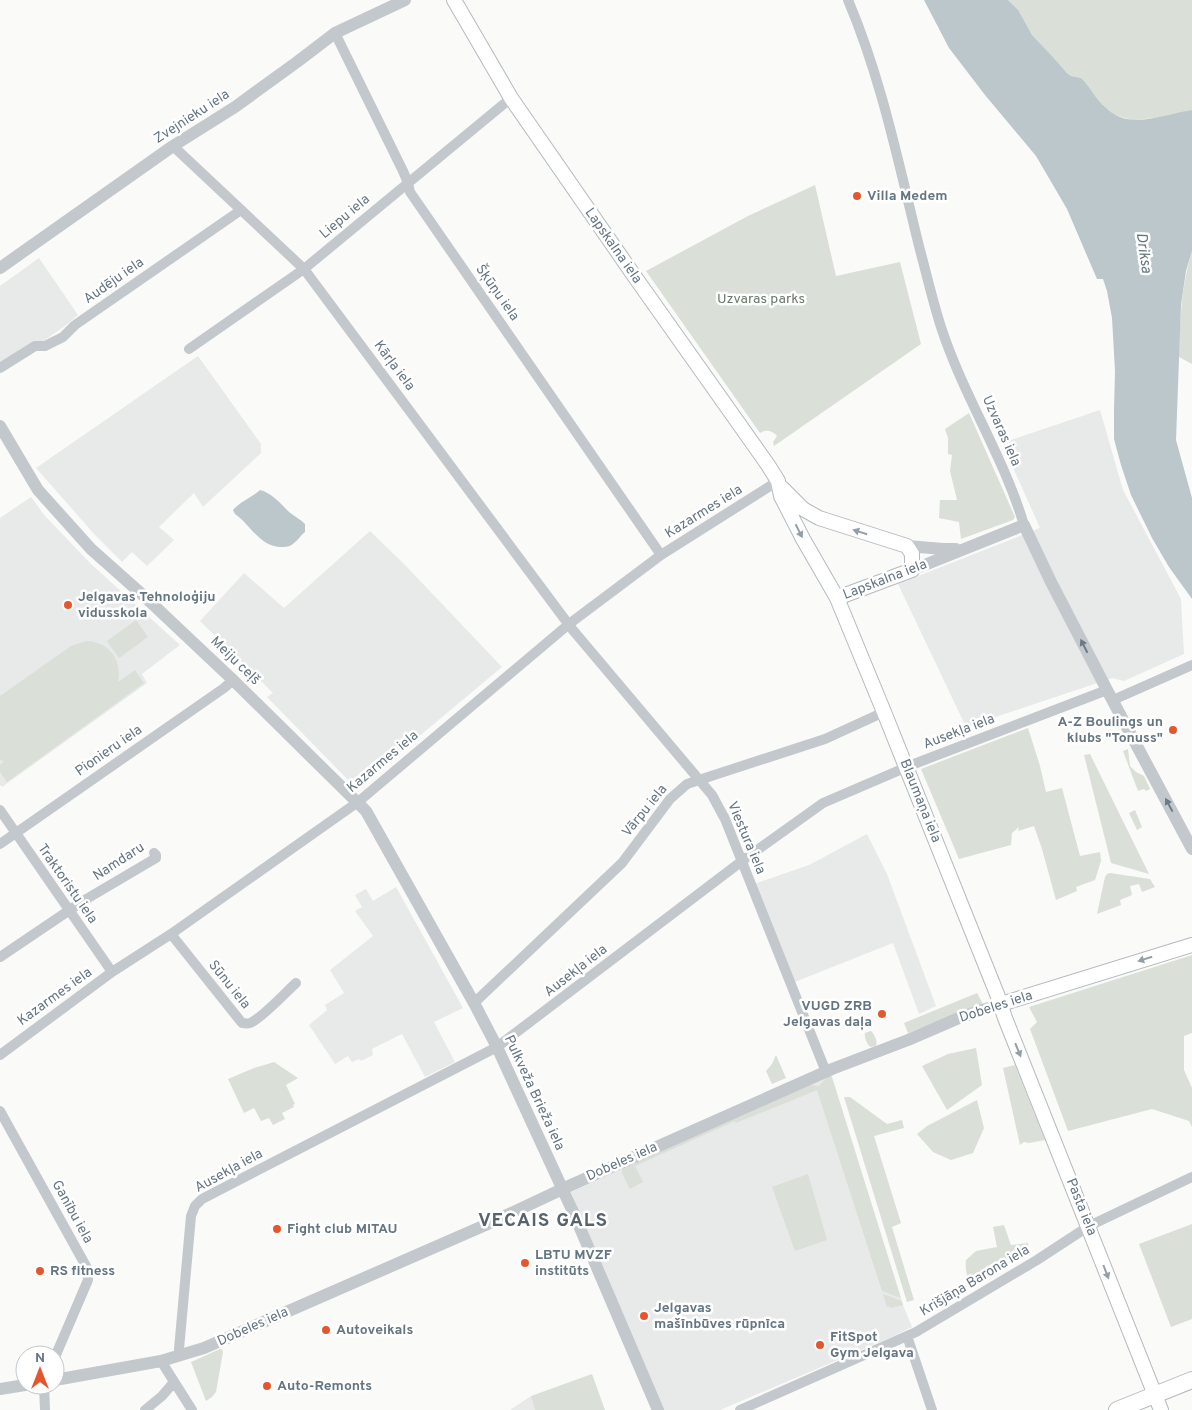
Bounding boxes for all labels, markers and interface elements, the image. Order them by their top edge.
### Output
street label: Zvejnieku iela [151,86,233,148]
place label: Villa Medem [867,188,948,205]
marker: Villa Medem [851,190,863,202]
street label: Liepu iela [316,191,374,243]
street label: Lapskalna iela [581,205,645,287]
water label: Driksa [1131,231,1155,275]
street label: Audēju iela [81,254,147,308]
street label: Šķūņu iela [471,261,523,324]
park label: Uzvaras parks [717,291,805,308]
street label: Kārļa iela [370,338,418,394]
street label: Uzvaras iela [978,393,1024,469]
street label: Kazarmes iela [662,482,746,542]
one-way arrow [795,523,803,538]
one-way arrow [852,527,867,535]
street label: Lapskalna iela [841,556,929,604]
place label: Jelgavas Tehnoloģiju vidusskola [78,589,216,622]
marker: Jelgavas Tehnoloģiju vidusskola [62,599,74,611]
street label: Meiju ceļš [207,633,263,689]
one-way arrow [1080,639,1088,654]
street label: Ausekļa iela [921,711,997,753]
place label: A-Z Boulings un klubs "Tonuss" [1058,714,1163,747]
street label: Pionieru iela [72,722,146,780]
marker: A-Z Boulings un klubs "Tonuss" [1167,724,1179,736]
street label: Kazarmes iela [344,727,422,797]
street label: Blaumaņa iela [896,757,944,845]
street label: Vārpu iela [619,781,671,841]
one-way arrow [1165,798,1173,813]
street label: Viestura iela [723,799,769,877]
street label: Namdaru [90,839,148,885]
street label: Traktoristu iela [33,841,101,927]
street label: Ausekļa iela [541,941,611,1001]
one-way arrow [1138,956,1153,963]
street label: Sūnu iela [204,957,254,1013]
street label: Kazarmes iela [14,964,96,1030]
street label: Dobeles iela [957,987,1035,1027]
place label: VUGD ZRB Jelgavas daļa [783,998,872,1031]
marker: VUGD ZRB Jelgavas daļa [876,1008,888,1020]
street label: Pulkveža Brieža iela [500,1033,568,1153]
one-way arrow [1014,1043,1022,1058]
street label: Dobeles iela [584,1139,660,1185]
street label: Ausekļa iela [192,1145,266,1197]
street label: Pasta iela [1062,1176,1100,1238]
street label: Ganību iela [48,1177,96,1247]
district label: VECAIS GALS [478,1209,608,1233]
place label: Fight club MITAU [287,1221,397,1238]
marker: Fight club MITAU [271,1223,283,1235]
street label: Krišjāņa Barona iela [917,1242,1033,1320]
place label: LBTU MVZF institūts [535,1247,612,1280]
marker: LBTU MVZF institūts [519,1257,531,1269]
place label: RS fitness [50,1263,115,1280]
one-way arrow [1103,1264,1111,1279]
marker: RS fitness [34,1265,46,1277]
place label: Jelgavas mašīnbūves rūpnīca [654,1300,785,1333]
street label: Dobeles iela [215,1304,291,1350]
marker: Jelgavas mašīnbūves rūpnīca [638,1310,650,1322]
place label: Autoveikals [336,1322,413,1339]
marker: Autoveikals [320,1324,332,1336]
place label: FitSpot Gym Jelgava [830,1329,914,1362]
marker: FitSpot Gym Jelgava [814,1339,826,1351]
north arrow [15,1345,65,1395]
text: N [35,1350,45,1367]
place label: Auto-Remonts [277,1378,372,1395]
marker: Auto-Remonts [261,1380,273,1392]

